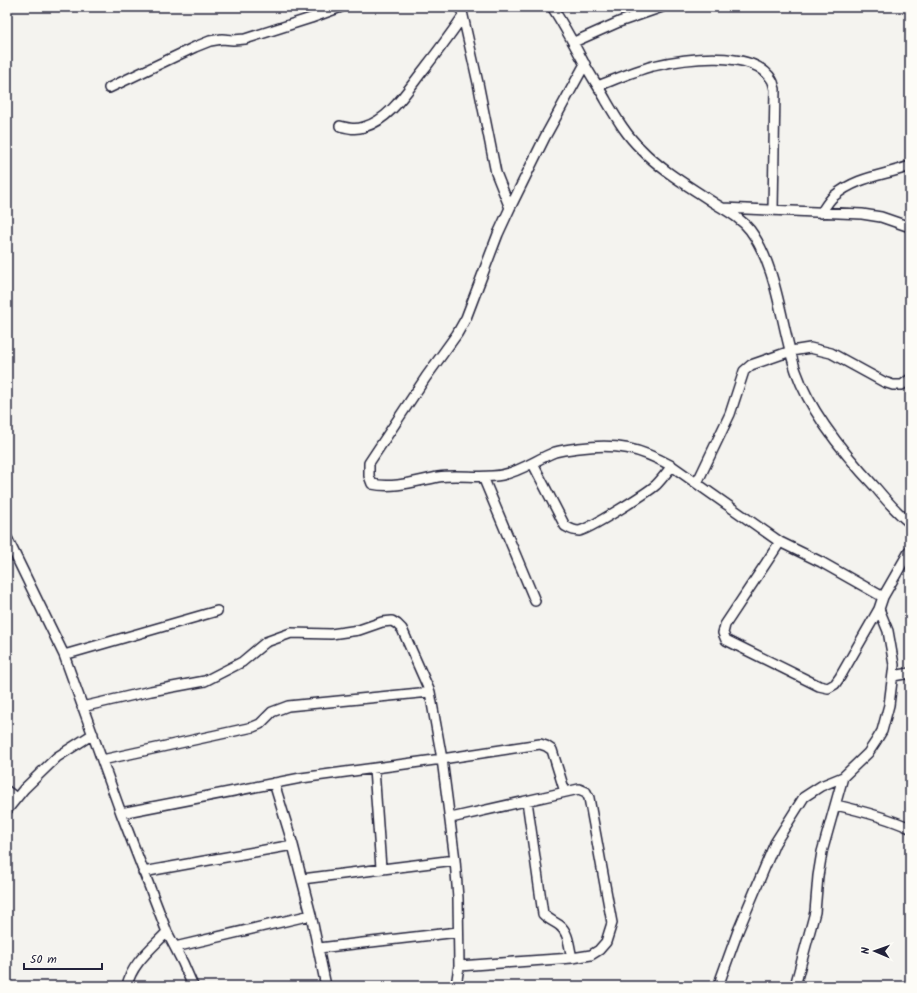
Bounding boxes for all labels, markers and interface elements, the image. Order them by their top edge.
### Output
north arrow [855,931,895,971]
scale bar [24,945,102,971]
text: N [857,947,875,954]
text: 50 m [30,950,57,969]

